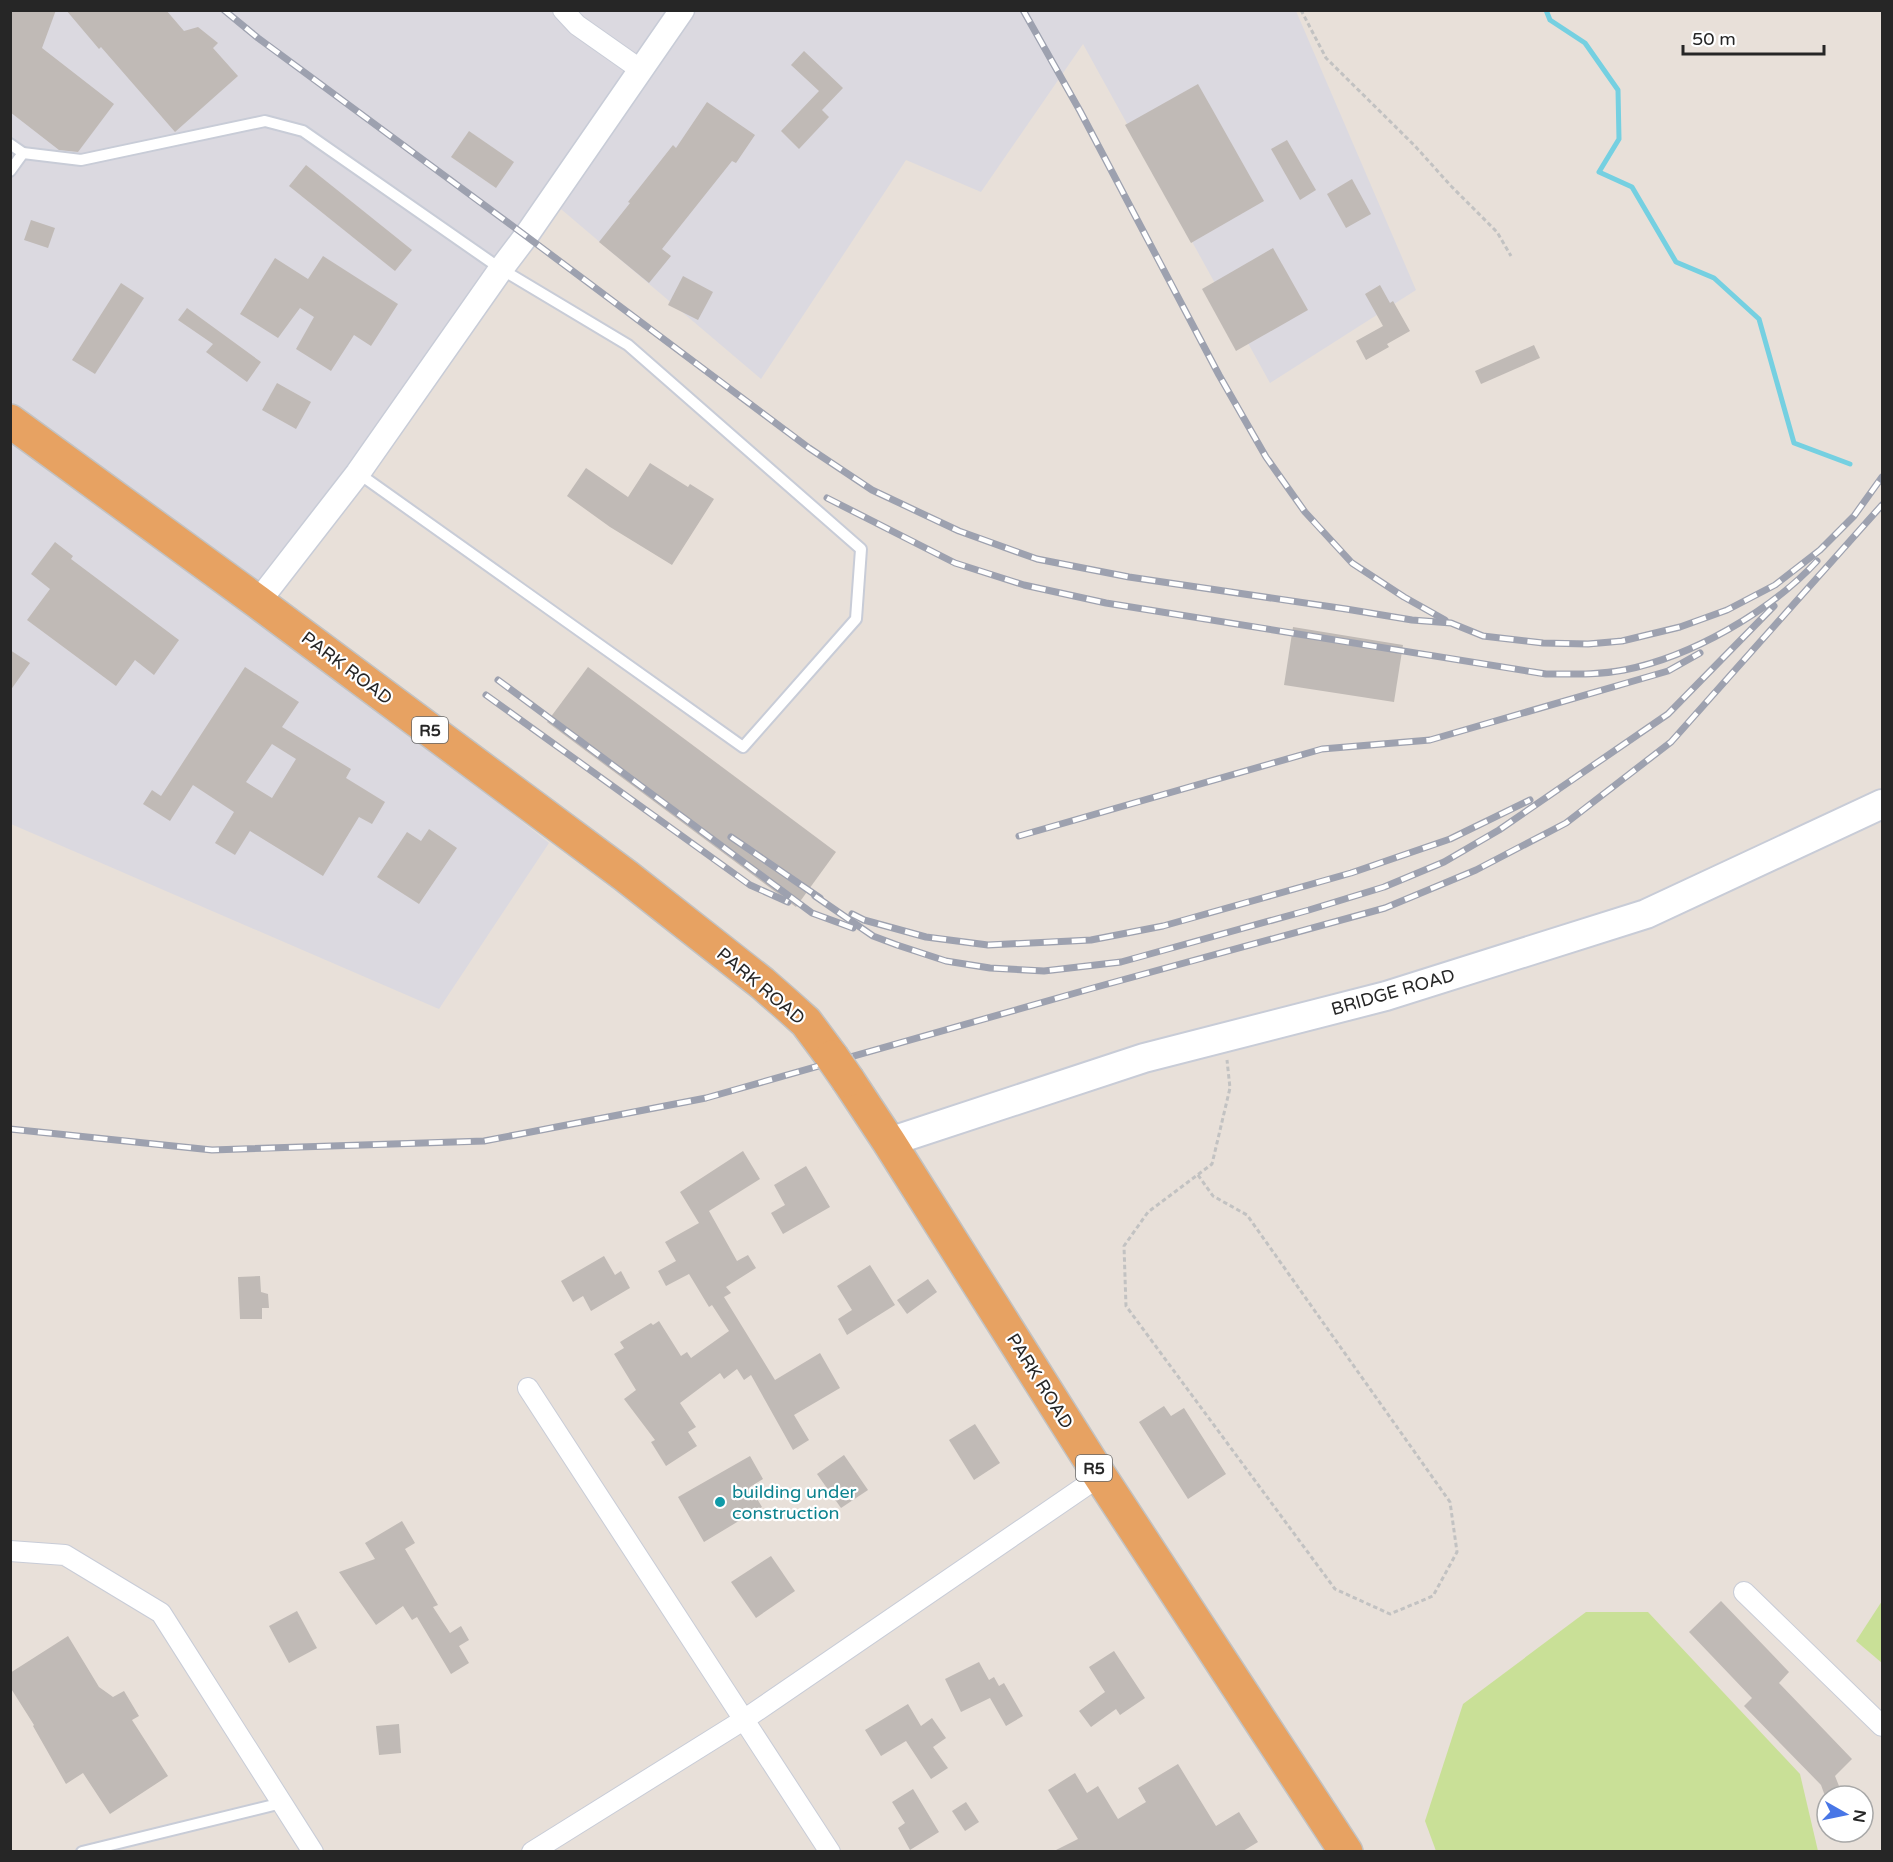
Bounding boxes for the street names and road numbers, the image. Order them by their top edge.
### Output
street label: PARK ROAD [297,627,397,709]
road number: R5 [412,717,448,743]
street label: PARK ROAD [712,943,810,1029]
street label: BRIDGE ROAD [1329,964,1457,1020]
street label: PARK ROAD [1002,1329,1078,1433]
road number: R5 [1076,1455,1112,1481]

